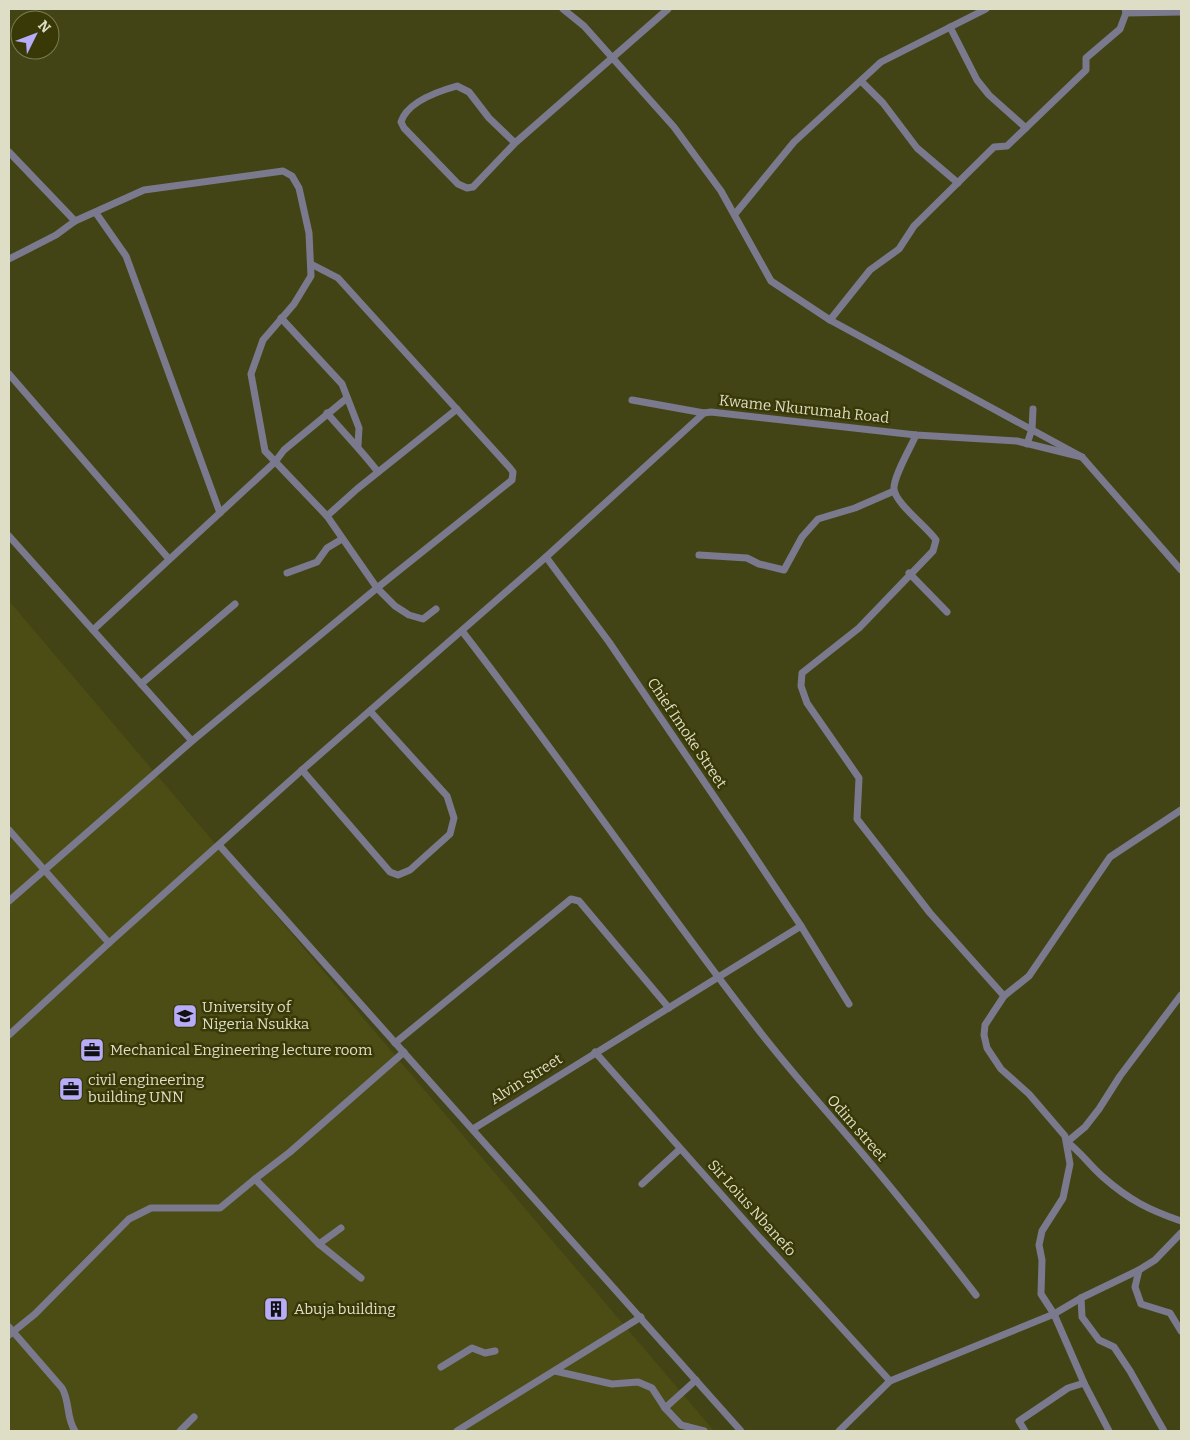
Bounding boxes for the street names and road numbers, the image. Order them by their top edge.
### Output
street label: Kwame Nkurumah Road [718,391,890,427]
street label: Chief Imoke Street [643,674,731,792]
street label: Alvin Street [487,1049,566,1108]
street label: Odim street [823,1091,891,1165]
street label: Sir Loius Nbanefo [704,1156,800,1260]

